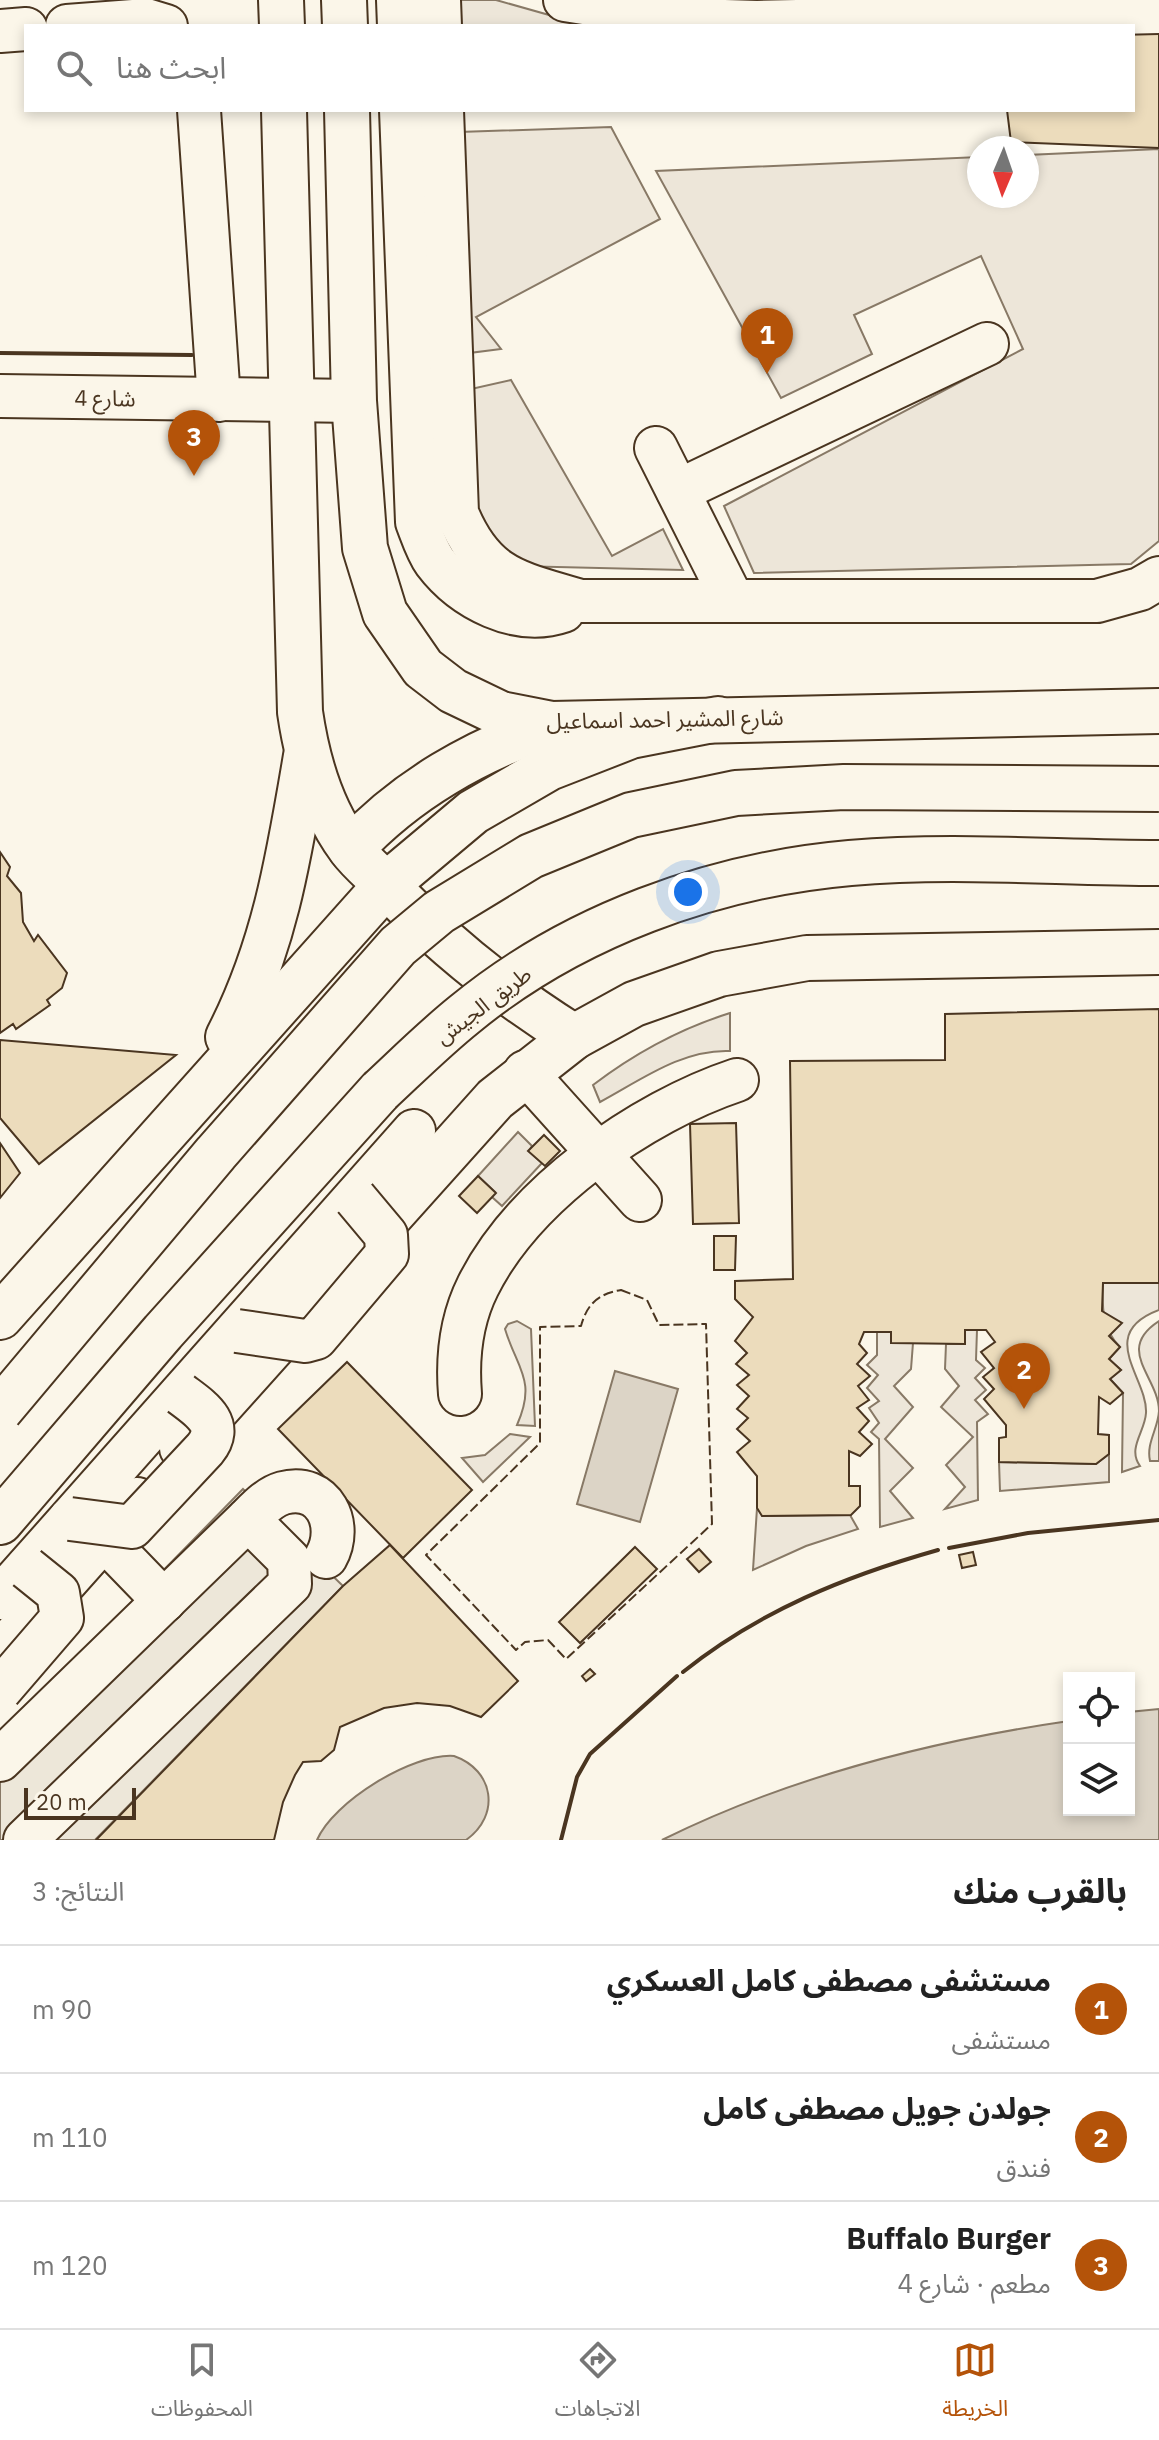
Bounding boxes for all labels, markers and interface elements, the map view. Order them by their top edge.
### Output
search box [24,24,1135,112]
icon: search [52,46,96,90]
text: ابحث هنا [116,47,226,86]
north arrow [967,136,1039,208]
pin: 1 [741,308,793,374]
street label: شارع 4 [74,382,136,416]
pin: 3 [168,410,220,476]
street label: شارع المشير احمد اسماعيل [546,702,784,738]
your location [668,872,708,912]
street label: طريق الجيش [429,959,537,1050]
pin: 2 [998,1343,1050,1409]
map controls [1063,1672,1135,1816]
button: locate [1063,1672,1135,1744]
button: layers [1063,1744,1135,1816]
scale bar [24,1784,136,1820]
text: 20 m [36,1787,87,1816]
text: بالقرب منك [953,1868,1127,1912]
text: النتائج: 3 [32,1874,124,1908]
text: مستشفى مصطفى كامل العسكري [607,1960,1051,1999]
text: 90 m [32,1992,92,2026]
text: 1 [1093,1992,1109,2026]
text: مستشفى [951,2022,1051,2056]
text: جولدن جويل مصطفى كامل [703,2088,1051,2127]
text: 110 m [32,2120,108,2154]
text: 2 [1093,2120,1109,2154]
text: فندق [997,2150,1051,2184]
text: Buffalo Burger [846,2218,1051,2257]
text: 120 m [32,2248,108,2282]
text: 3 [1093,2248,1109,2282]
text: مطعم · شارع 4 [898,2266,1051,2300]
tab: المحفوظات [151,2338,253,2432]
tab: الاتجاهات [555,2338,641,2432]
tab: الخريطة [942,2338,1008,2432]

